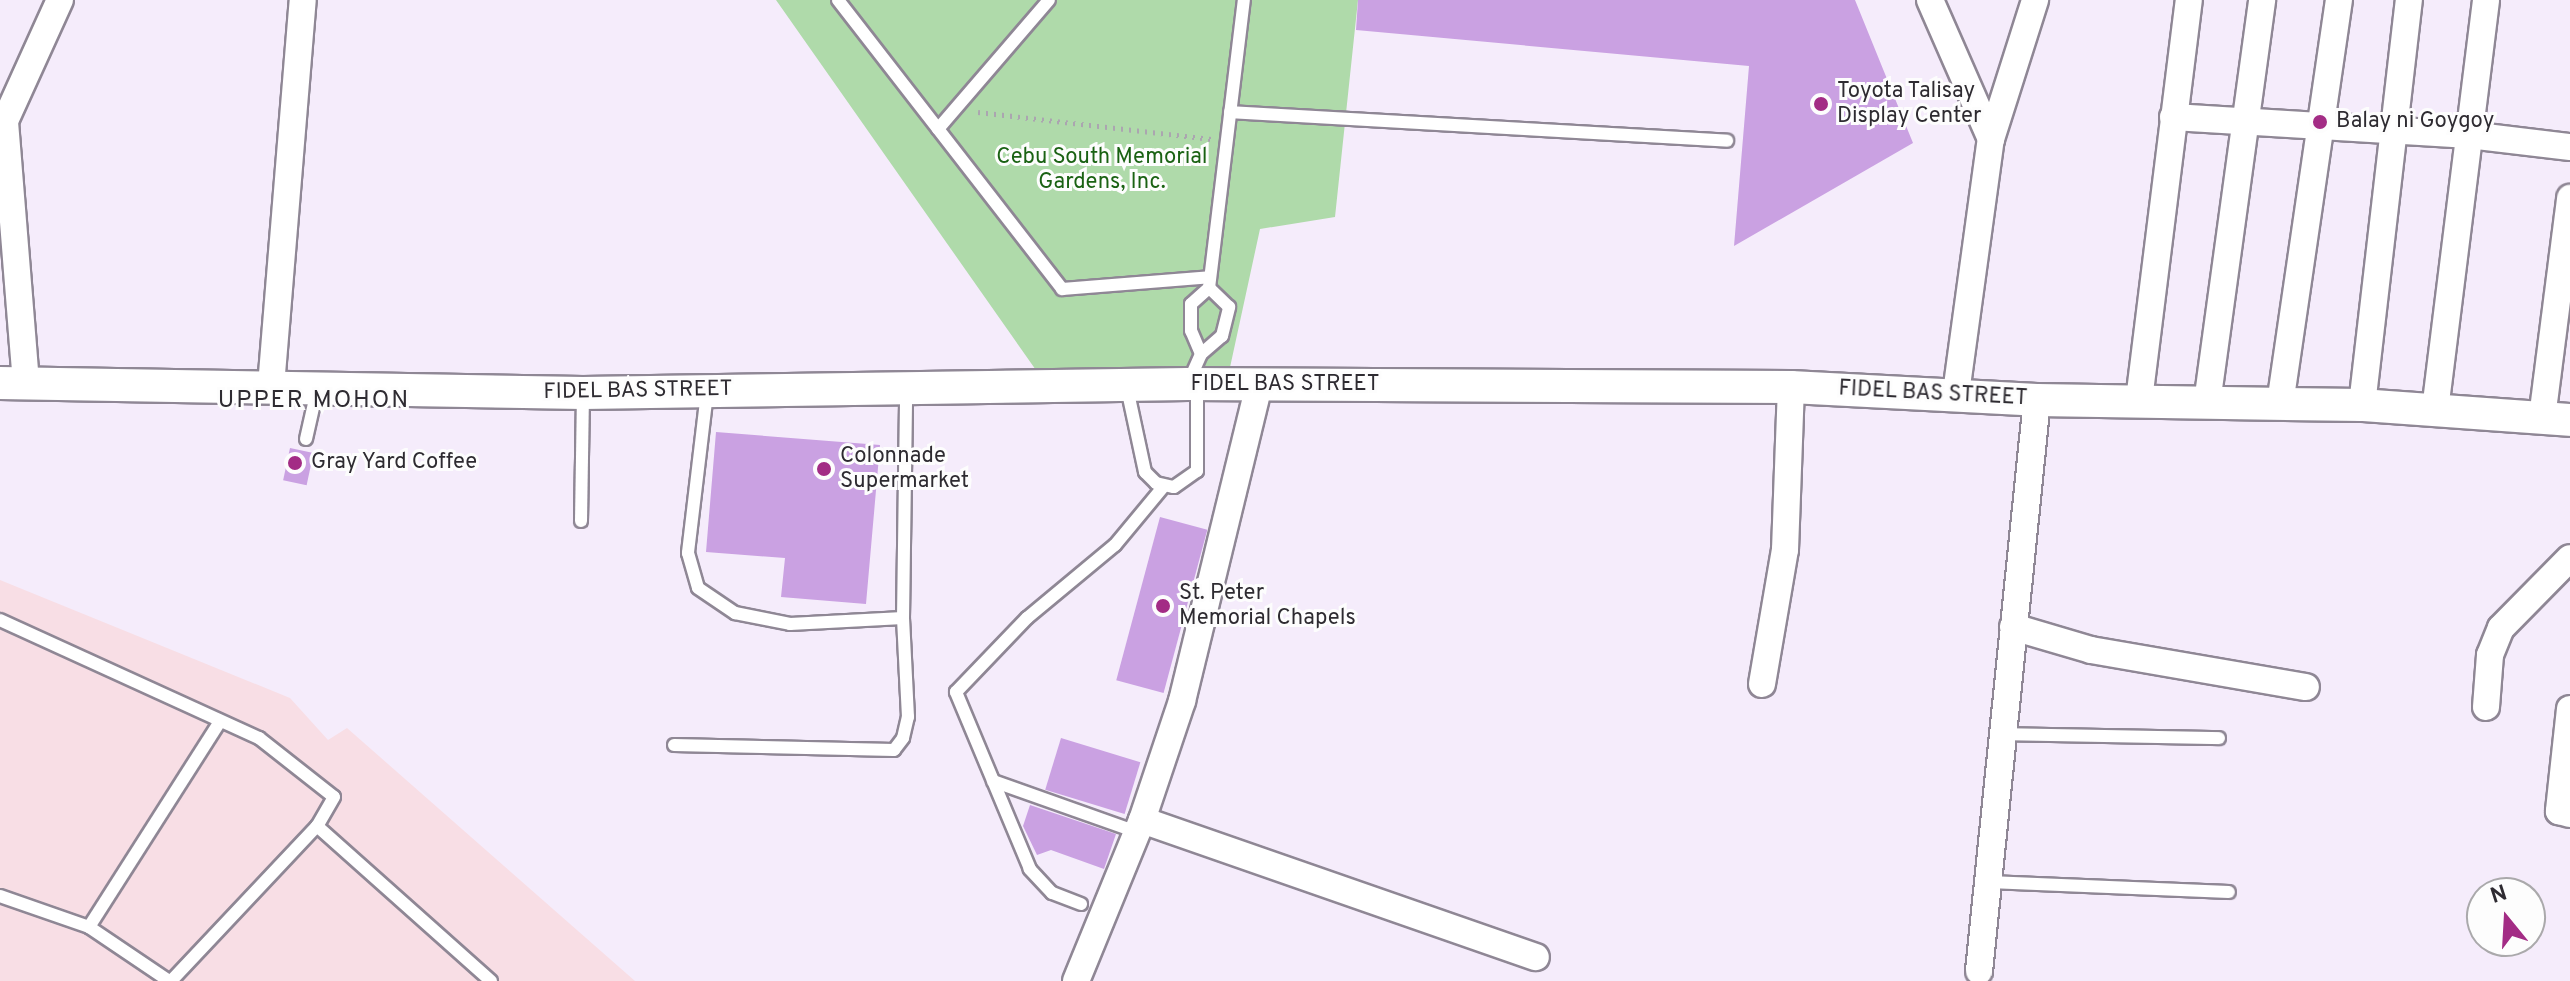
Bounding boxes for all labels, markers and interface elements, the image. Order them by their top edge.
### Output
place label: Toyota Talisay Display Center [1837,78,1982,130]
marker: Toyota Talisay Display Center [1812,95,1830,113]
place label: Balay ni Goygoy [2336,109,2494,135]
marker: Balay ni Goygoy [2311,113,2329,131]
park label: Cebu South Memorial Gardens, Inc. [996,144,1208,196]
street label: FIDEL BAS STREET [1190,372,1380,398]
street label: FIDEL BAS STREET [543,376,733,406]
street label: FIDEL BAS STREET [1838,376,2028,412]
district label: UPPER MOHON [218,388,410,416]
place label: Colonnade Supermarket [840,443,969,494]
place label: Gray Yard Coffee [311,450,478,476]
marker: Gray Yard Coffee [286,454,304,472]
marker: Colonnade Supermarket [815,460,833,478]
place label: St. Peter Memorial Chapels [1179,580,1356,632]
marker: St. Peter Memorial Chapels [1154,597,1172,615]
north arrow [2466,877,2546,957]
text: N [2487,880,2511,911]

